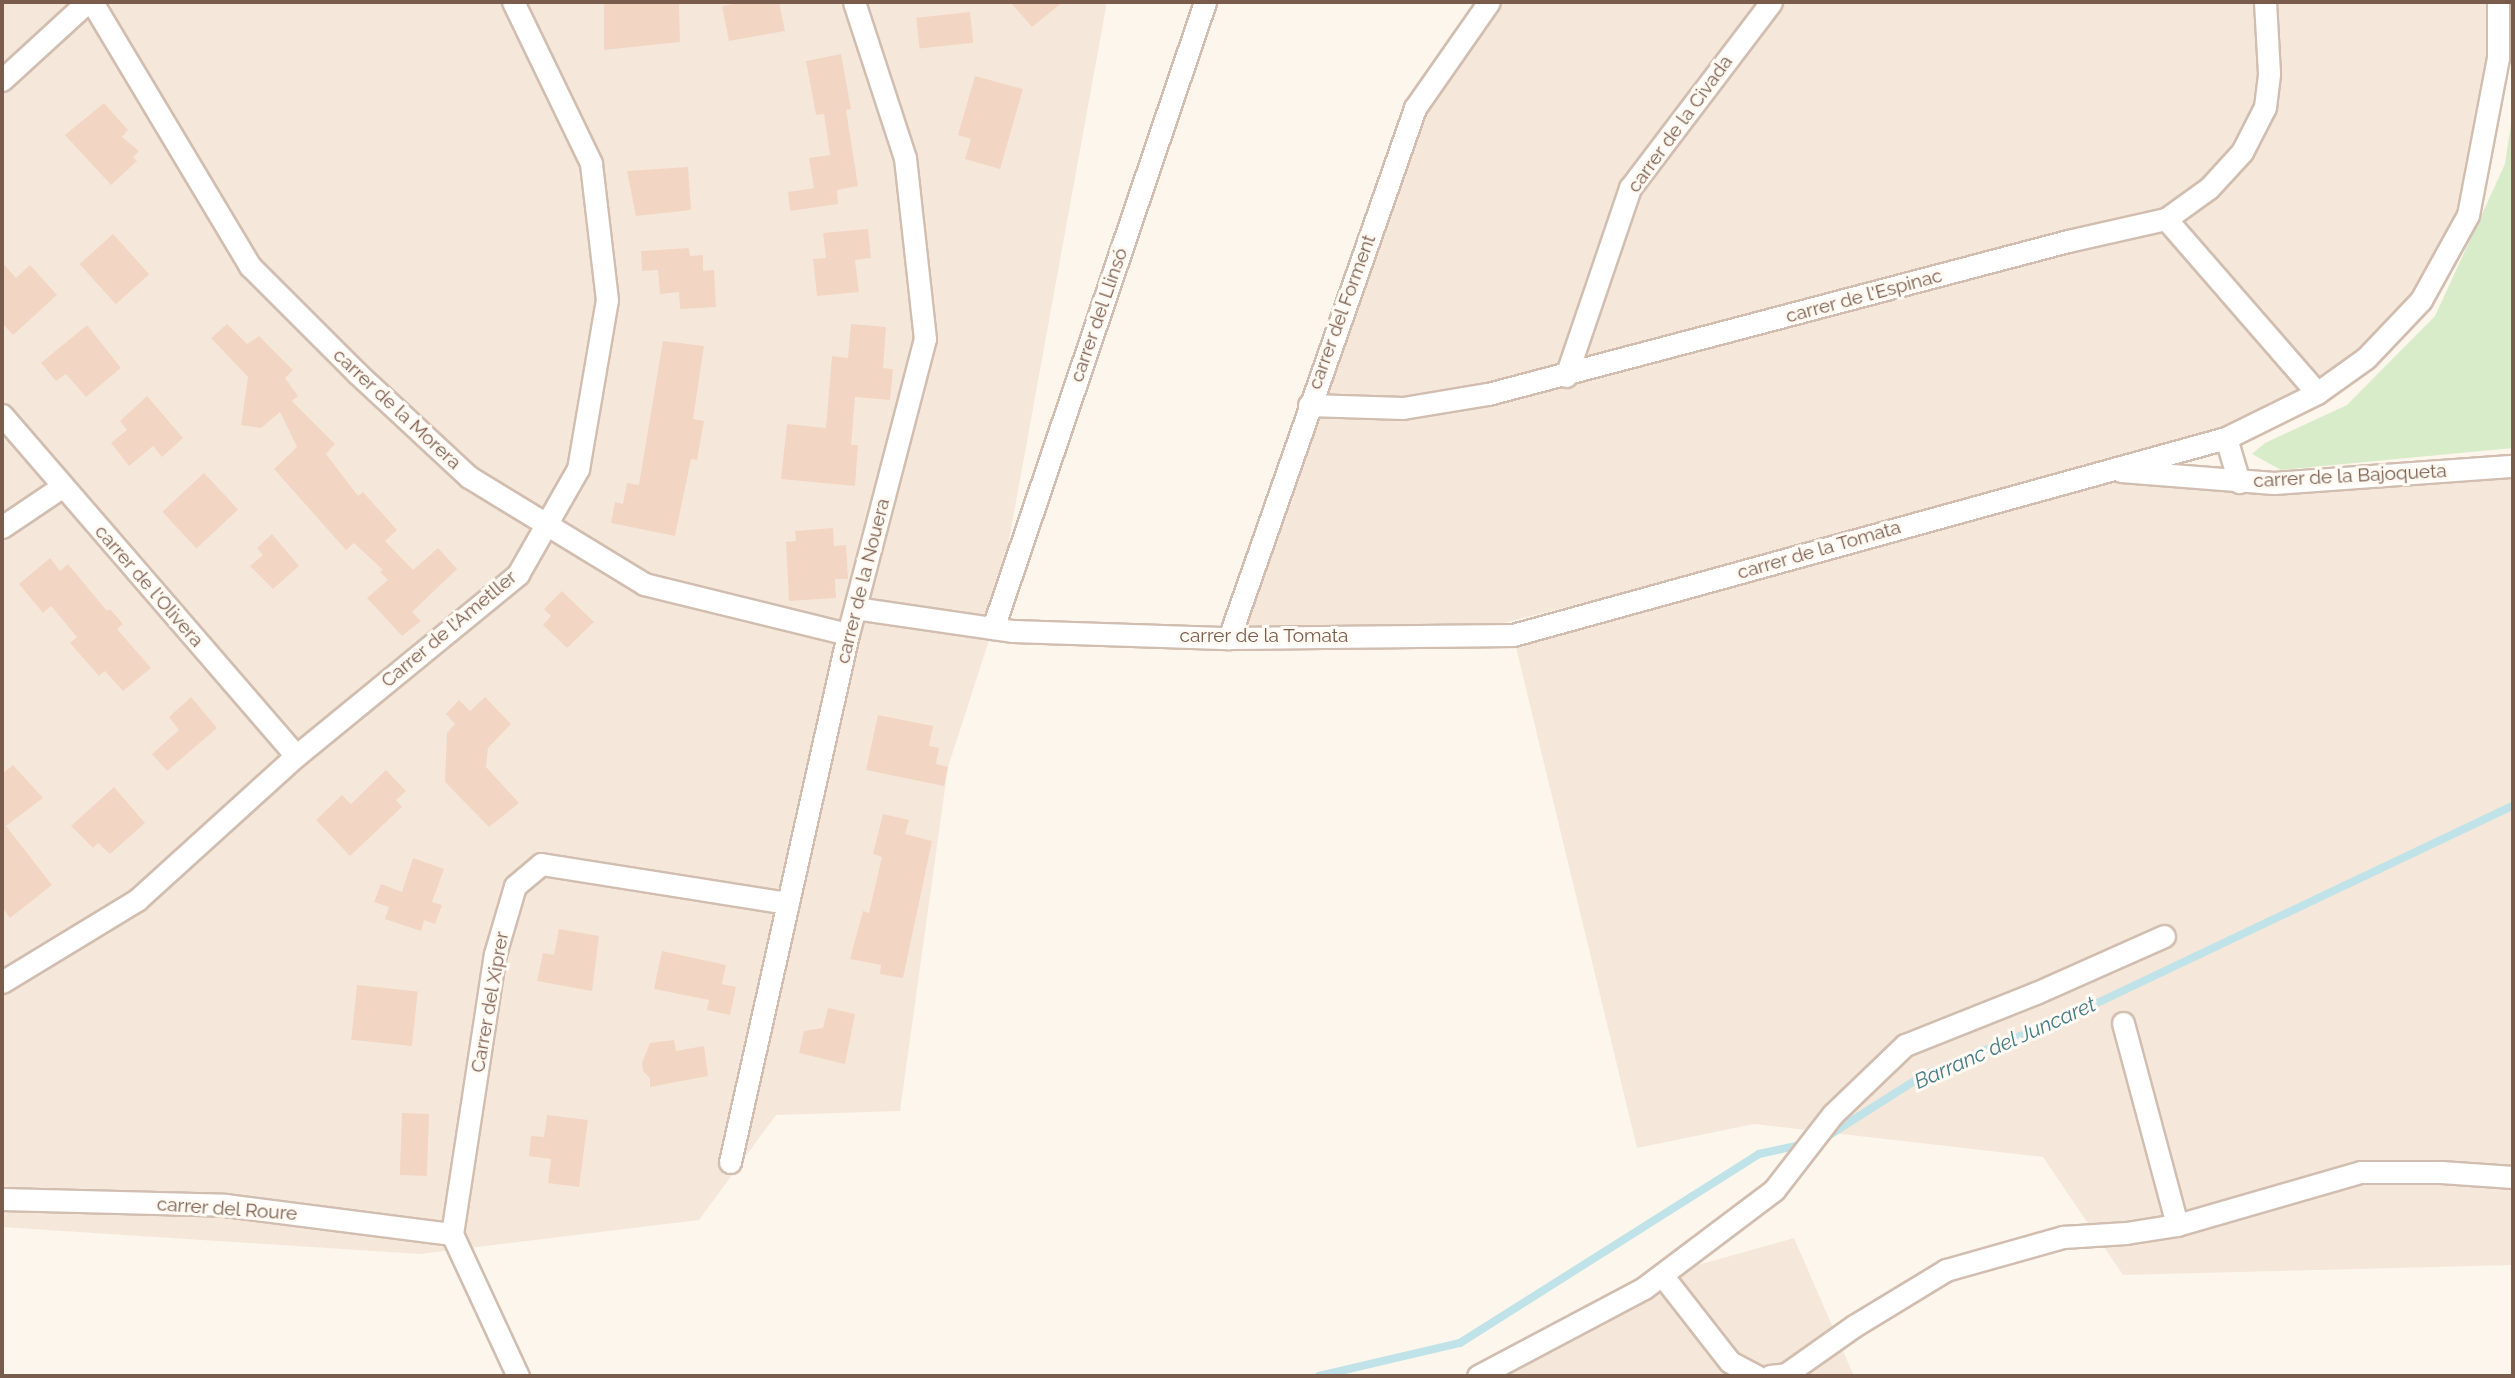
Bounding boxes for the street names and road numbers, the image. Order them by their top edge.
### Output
street label: carrer de la Civada [1623,51,1737,197]
street label: carrer del Forment [1303,231,1381,393]
street label: carrer del Llinsó [1065,244,1133,386]
street label: carrer de l'Espinac [1783,264,1945,328]
street label: carrer de la Morera [328,344,466,474]
street label: carrer de la Bajoqueta [2253,460,2447,492]
street label: carrer de la Nouera [831,496,895,666]
street label: carrer de la Tomata [1734,516,1904,584]
street label: carrer de l'Olivera [90,520,208,652]
street label: Carrer de l'Ametller [376,566,522,692]
street label: carrer de la Tomata [1179,625,1349,647]
street label: Carrer del Xiprer [466,929,514,1075]
street label: carrer del Roure [156,1193,298,1225]

